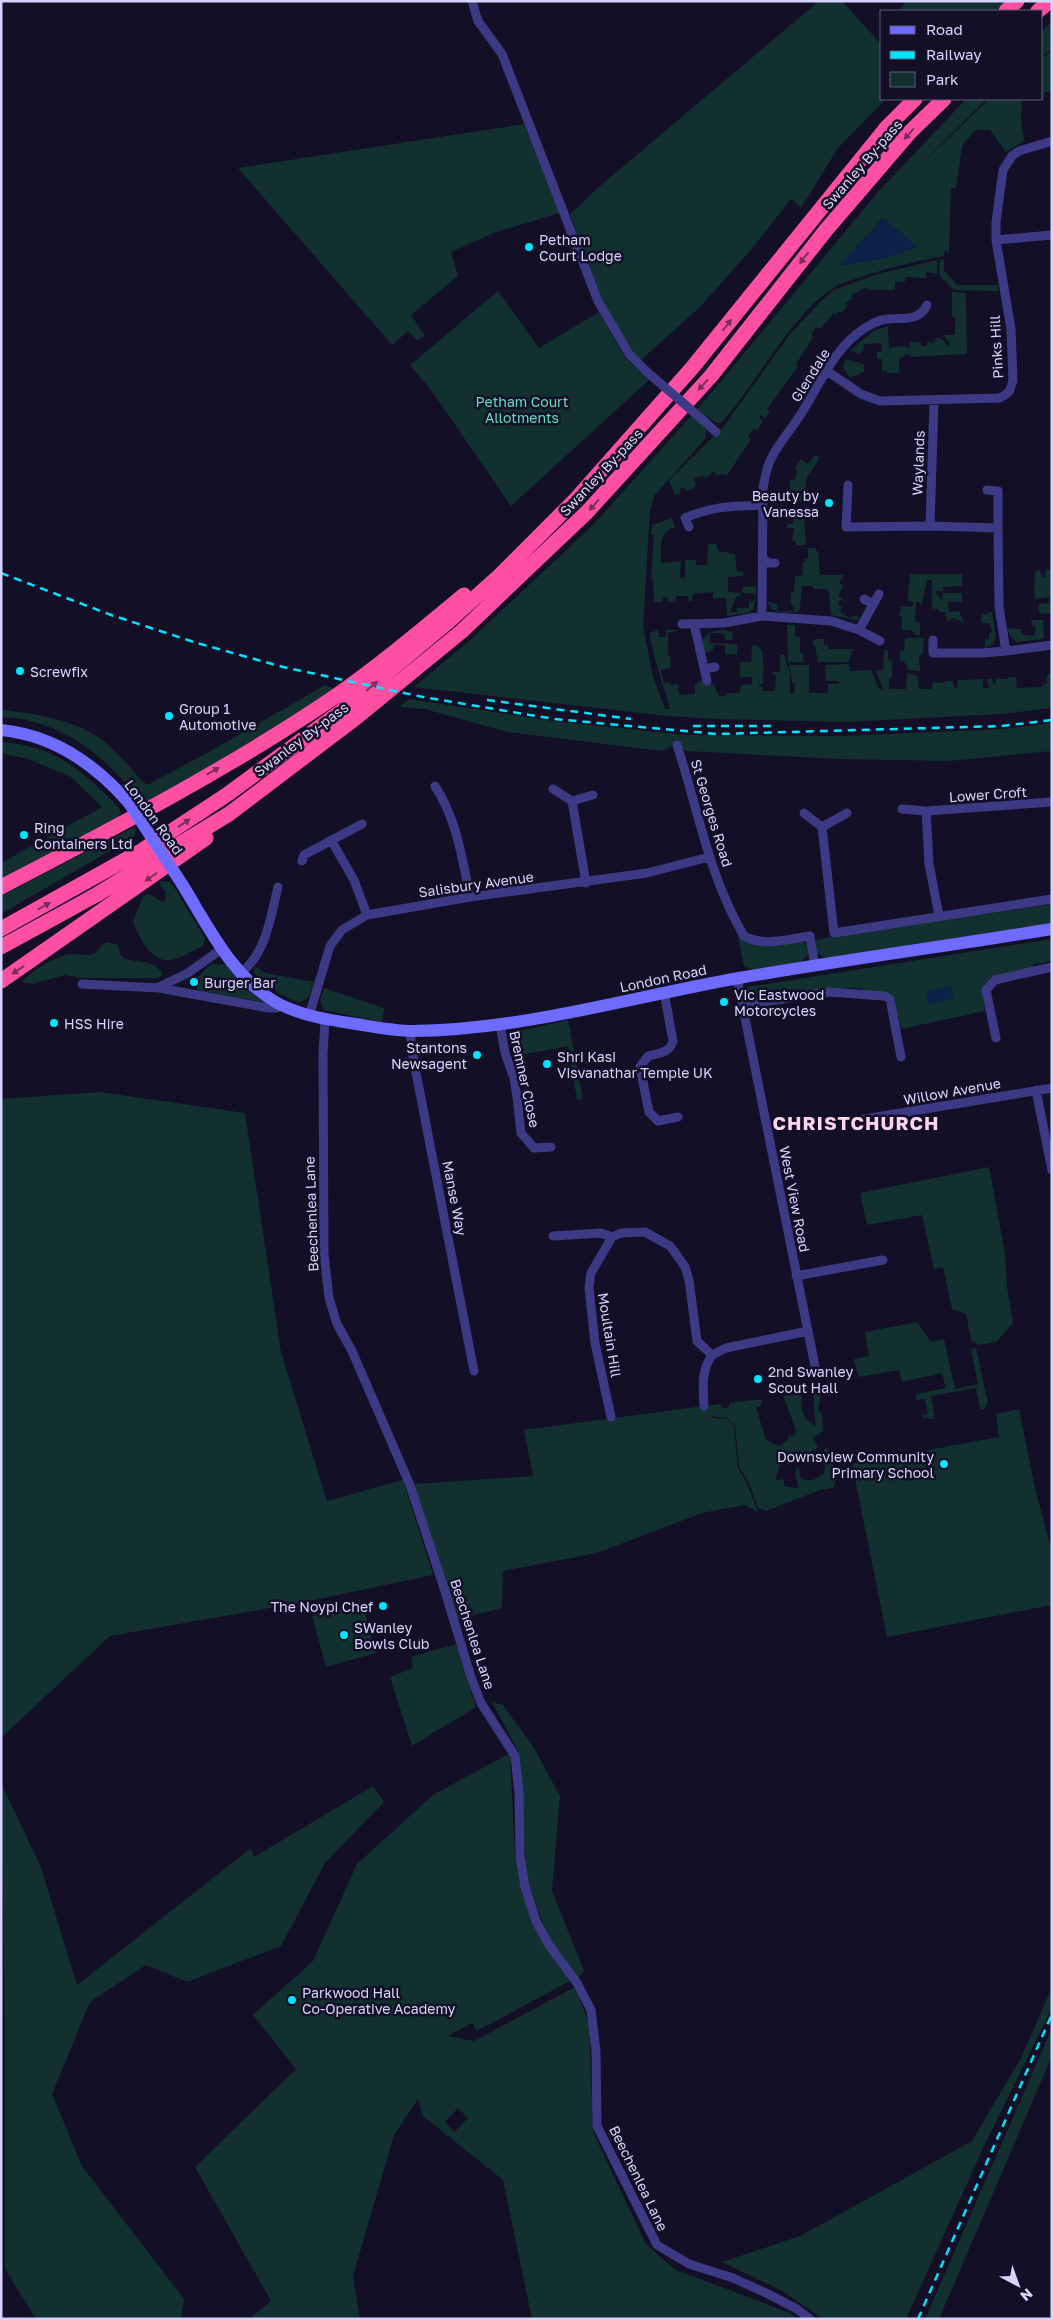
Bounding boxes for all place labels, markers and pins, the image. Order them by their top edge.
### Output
place label: Petham Court Lodge [539,231,622,264]
marker: Petham Court Lodge [523,241,535,253]
place label: Beauty by Vanessa [752,487,819,520]
marker: Beauty by Vanessa [823,497,835,509]
place label: Screwfix [30,663,88,680]
marker: Screwfix [14,665,26,677]
place label: Group 1 Automotive [179,700,256,733]
marker: Group 1 Automotive [163,710,175,722]
place label: Ring Containers Ltd [34,819,133,852]
marker: Ring Containers Ltd [18,829,30,841]
place label: Burger Bar [204,974,276,991]
marker: Burger Bar [188,976,200,988]
place label: Vic Eastwood Motorcycles [734,986,824,1019]
marker: Vic Eastwood Motorcycles [718,996,730,1008]
place label: HSS Hire [64,1015,124,1032]
marker: HSS Hire [48,1017,60,1029]
place label: Stantons Newsagent [391,1039,467,1072]
place label: Shri Kasi Visvanathar Temple UK [557,1048,713,1081]
marker: Stantons Newsagent [471,1049,483,1061]
marker: Shri Kasi Visvanathar Temple UK [541,1058,553,1070]
place label: 2nd Swanley Scout Hall [768,1363,853,1396]
marker: 2nd Swanley Scout Hall [752,1373,764,1385]
place label: Downsview Community Primary School [777,1448,934,1481]
marker: Downsview Community Primary School [938,1458,950,1470]
place label: The Noypi Chef [270,1598,373,1615]
marker: The Noypi Chef [377,1600,389,1612]
place label: SWanley Bowls Club [354,1619,429,1652]
marker: SWanley Bowls Club [338,1629,350,1641]
place label: Parkwood Hall Co-Operative Academy [302,1984,456,2017]
marker: Parkwood Hall Co-Operative Academy [286,1994,298,2006]

